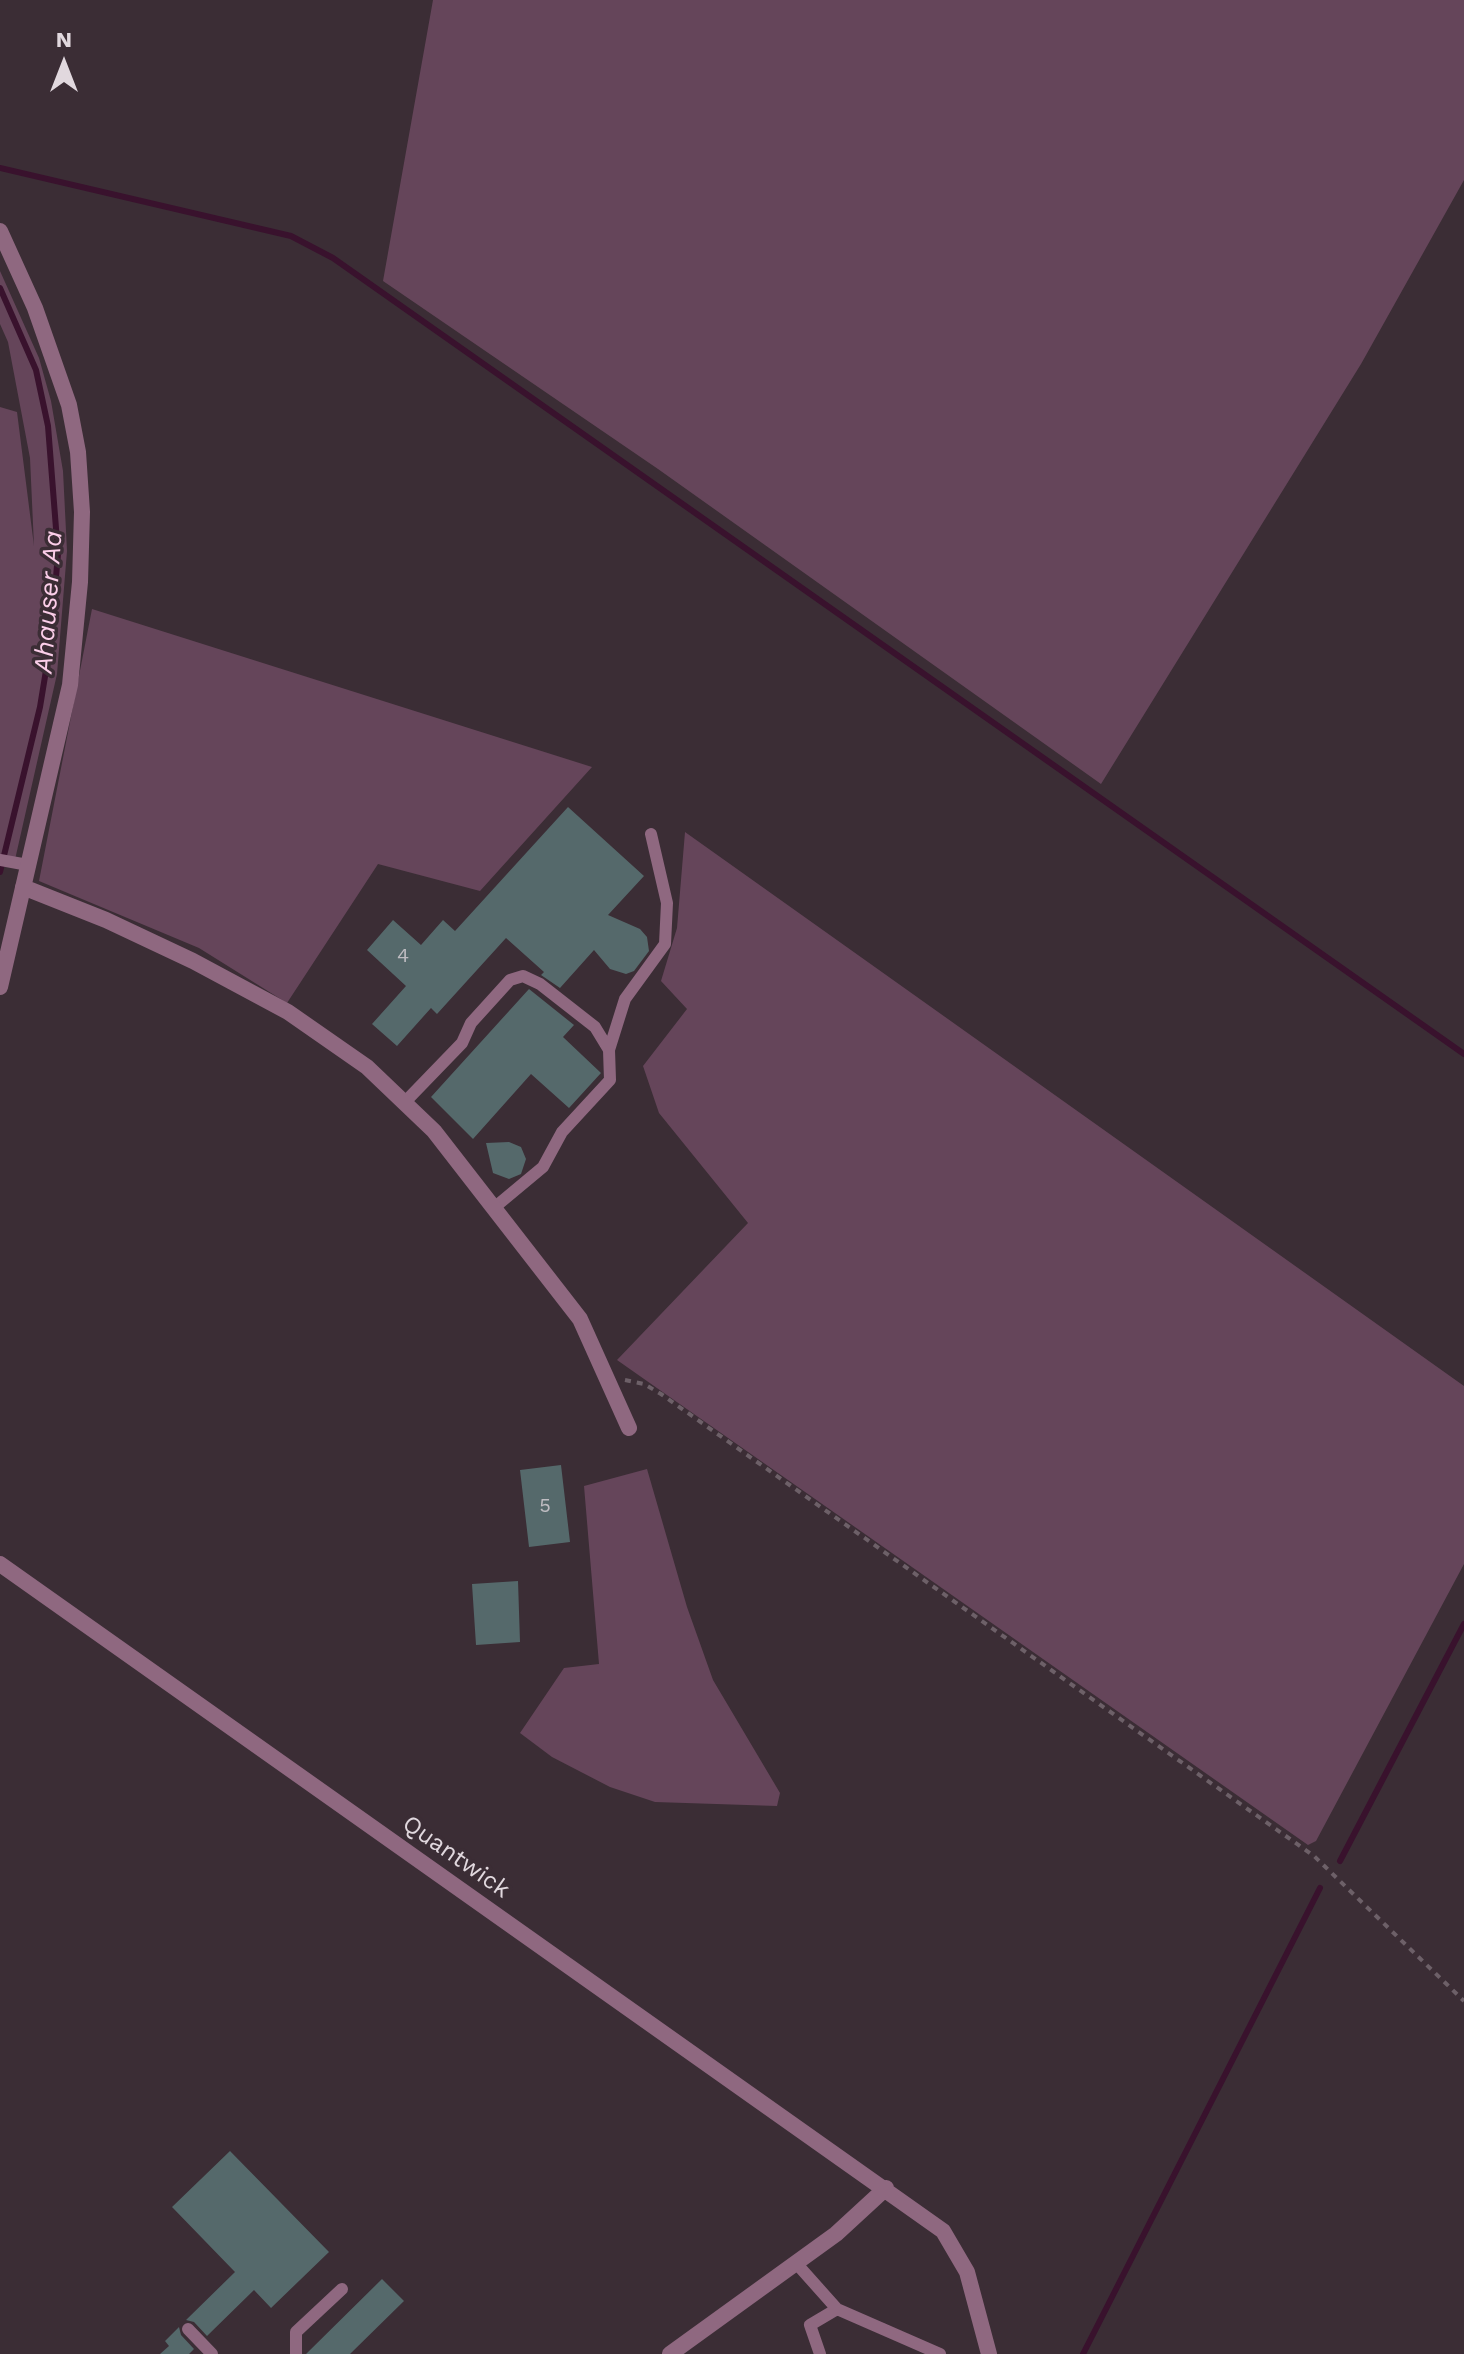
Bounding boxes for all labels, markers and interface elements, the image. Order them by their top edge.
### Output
north arrow [24,24,104,104]
text: N [56,27,72,52]
water label: Ahauser Aa [28,530,70,674]
house number: 4 [397,944,409,968]
house number: 5 [539,1494,551,1518]
street label: Quantwick [397,1809,515,1905]

